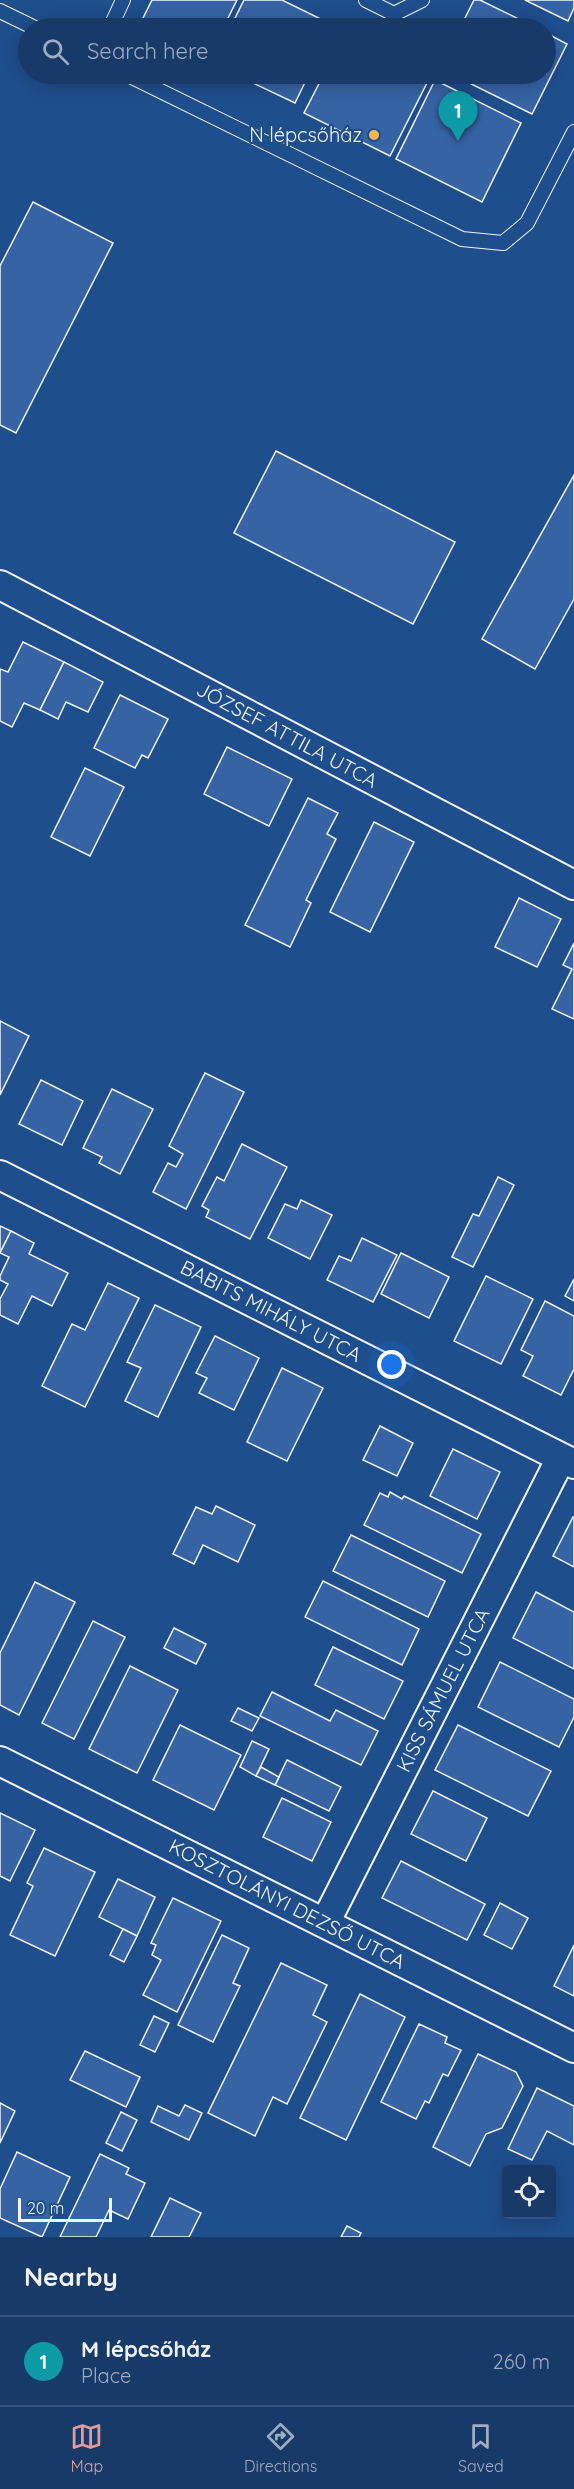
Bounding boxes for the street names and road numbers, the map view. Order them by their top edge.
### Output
street label: JÓZSEF ATTILA UTCA [192,676,382,793]
street label: BABITS MIHÁLY UTCA [177,1254,366,1367]
street label: KISS SÁMUEL UTCA [390,1603,495,1776]
street label: KOSZTOLÁNYI DEZSŐ UTCA [165,1833,410,1974]

